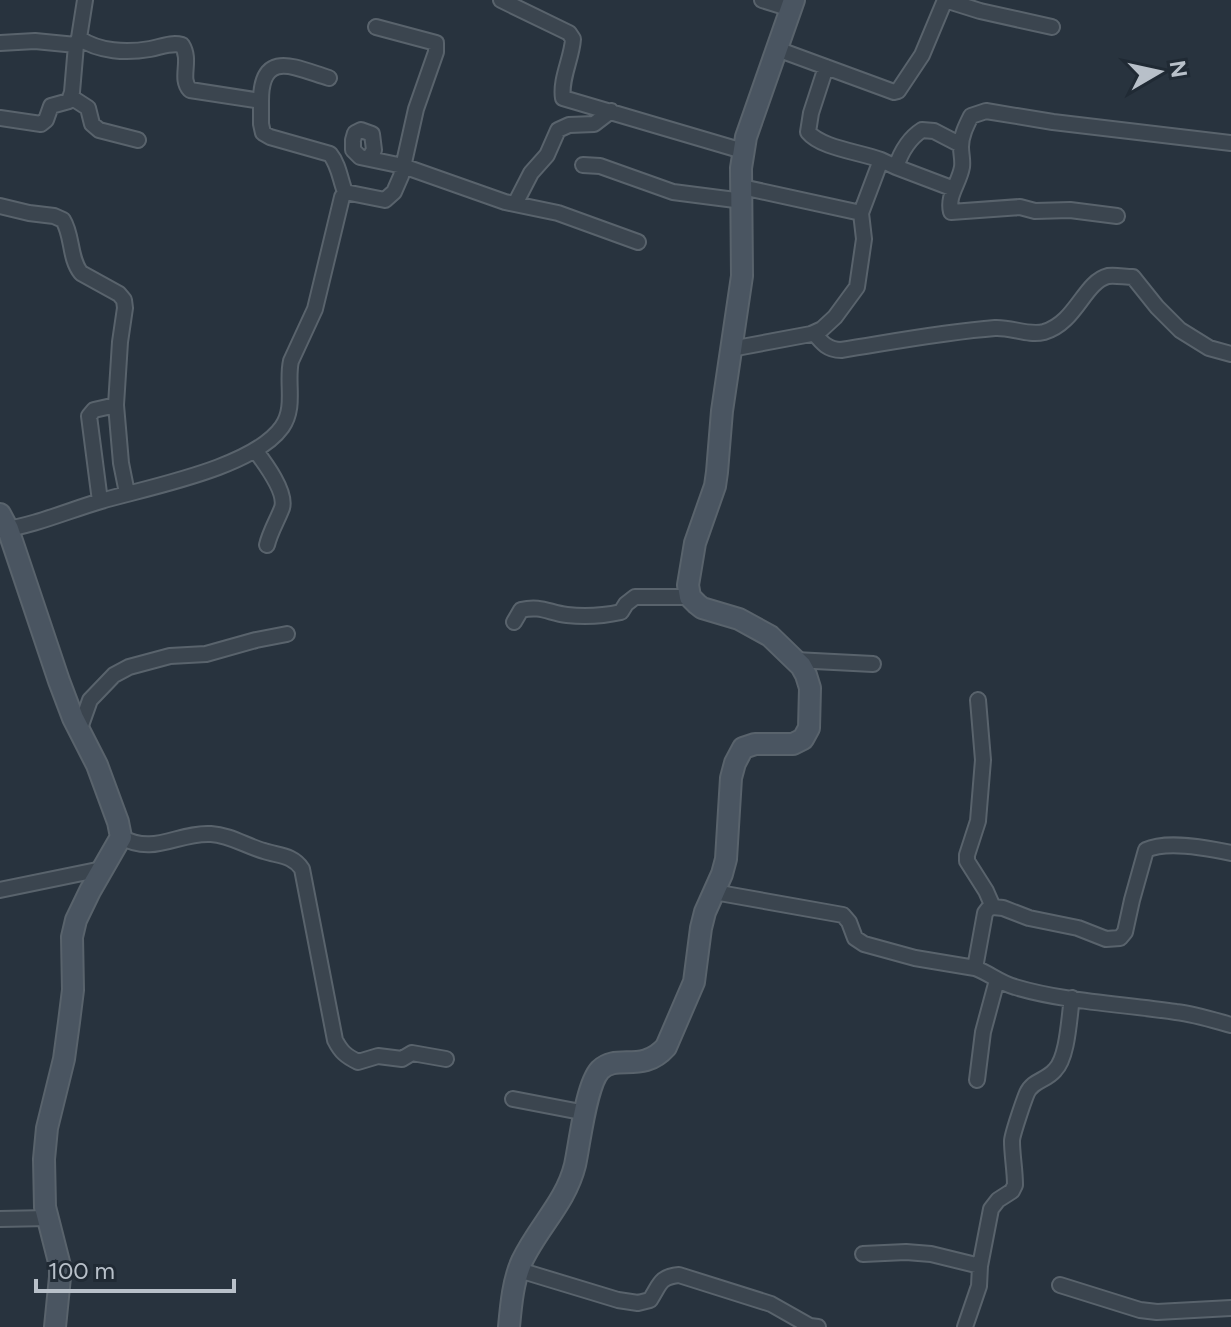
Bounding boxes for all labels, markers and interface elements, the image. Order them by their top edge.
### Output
north arrow [1119,32,1199,112]
text: N [1164,58,1193,79]
scale bar [36,1243,234,1293]
text: 100 m [48,1256,115,1285]

